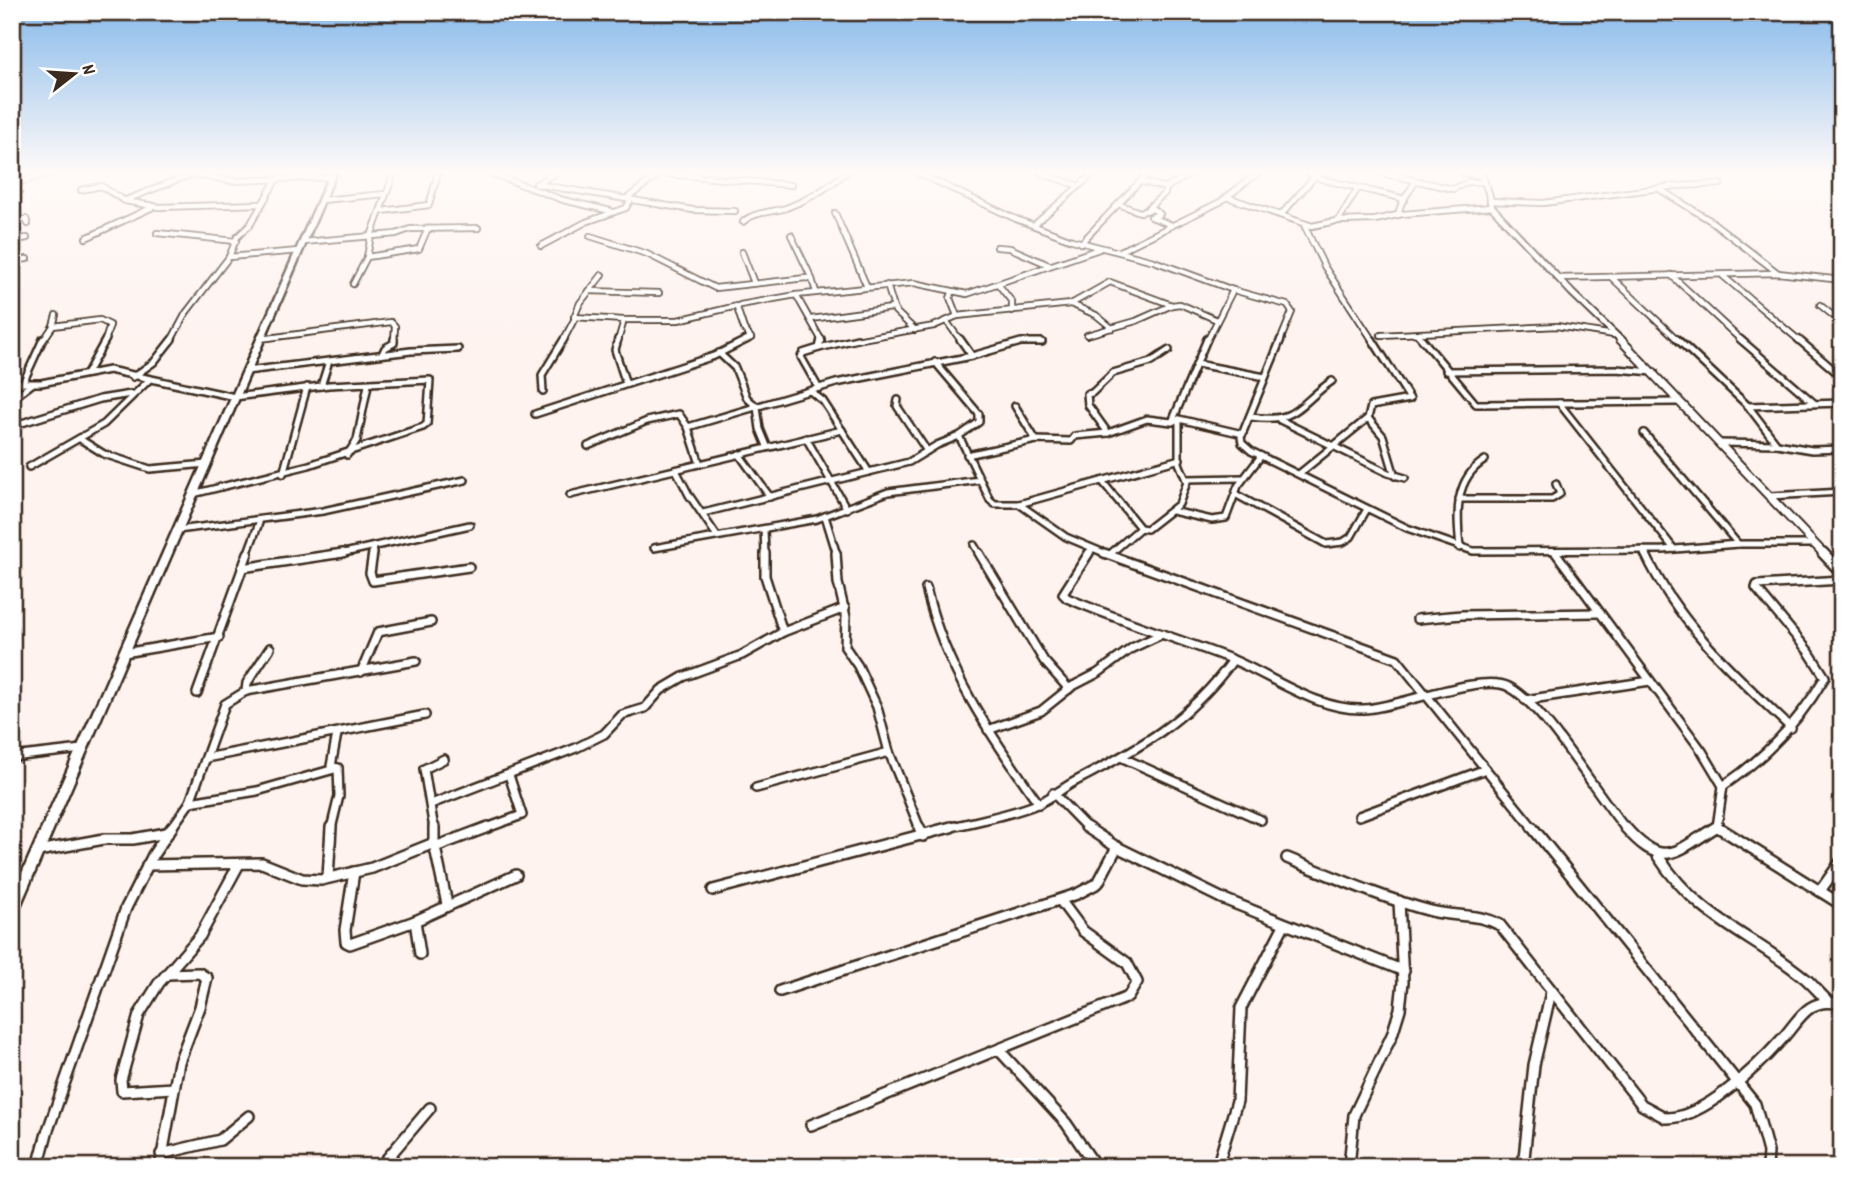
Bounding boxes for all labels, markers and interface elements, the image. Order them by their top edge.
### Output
north arrow [38,38,108,108]
text: N [73,62,101,78]

